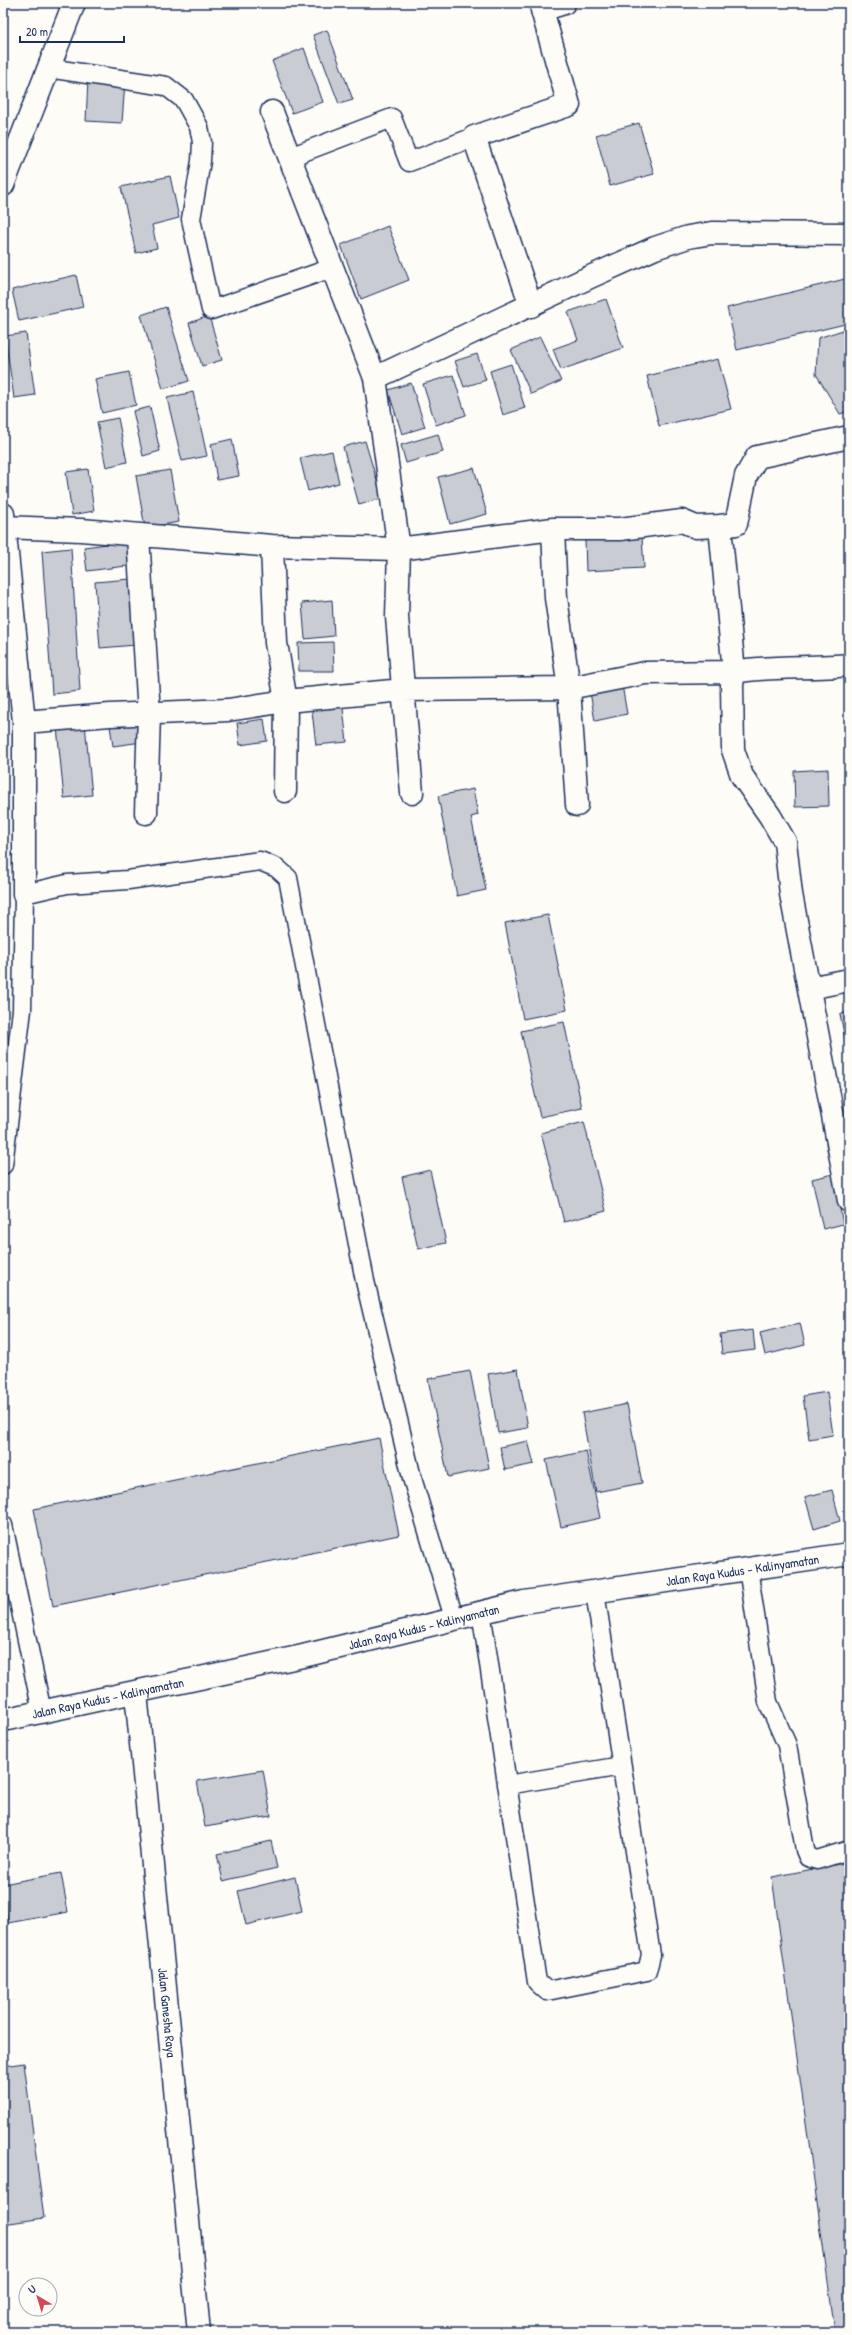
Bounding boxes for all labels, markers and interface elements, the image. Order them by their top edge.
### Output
scale bar [20,18,124,44]
text: 20 m [26,23,48,40]
street label: Jalan Raya Kudus - Kalinyamatan [664,1550,820,1590]
street label: Jalan Raya Kudus - Kalinyamatan [346,1599,501,1654]
street label: Jalan Raya Kudus - Kalinyamatan [30,1673,185,1723]
street label: Jalan Ganesha Raya [154,1967,181,2058]
north arrow [18,2277,58,2317]
text: U [25,2282,39,2297]

